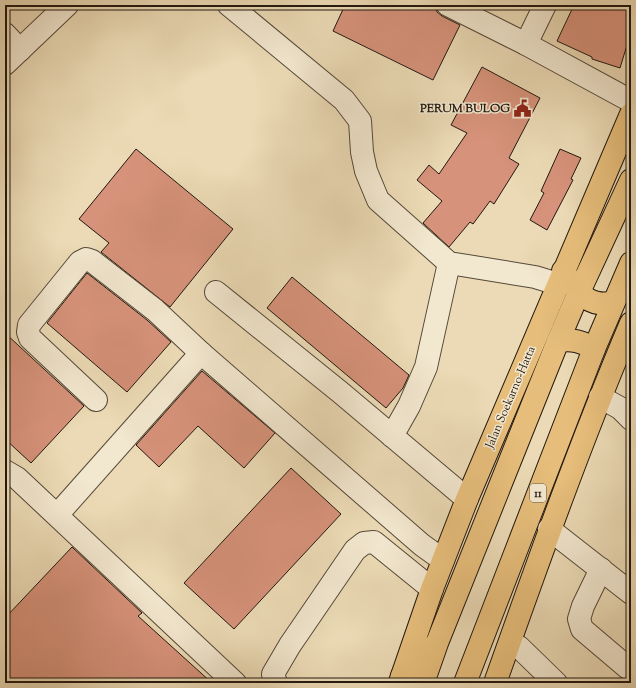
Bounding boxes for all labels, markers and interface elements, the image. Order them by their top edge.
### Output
public building icon: PERUM BULOG [513,98,533,118]
place label: PERUM BULOG [419,100,510,118]
street label: Jalan Soekarno-Hatta [481,343,541,452]
road number: 11 [530,484,546,502]

